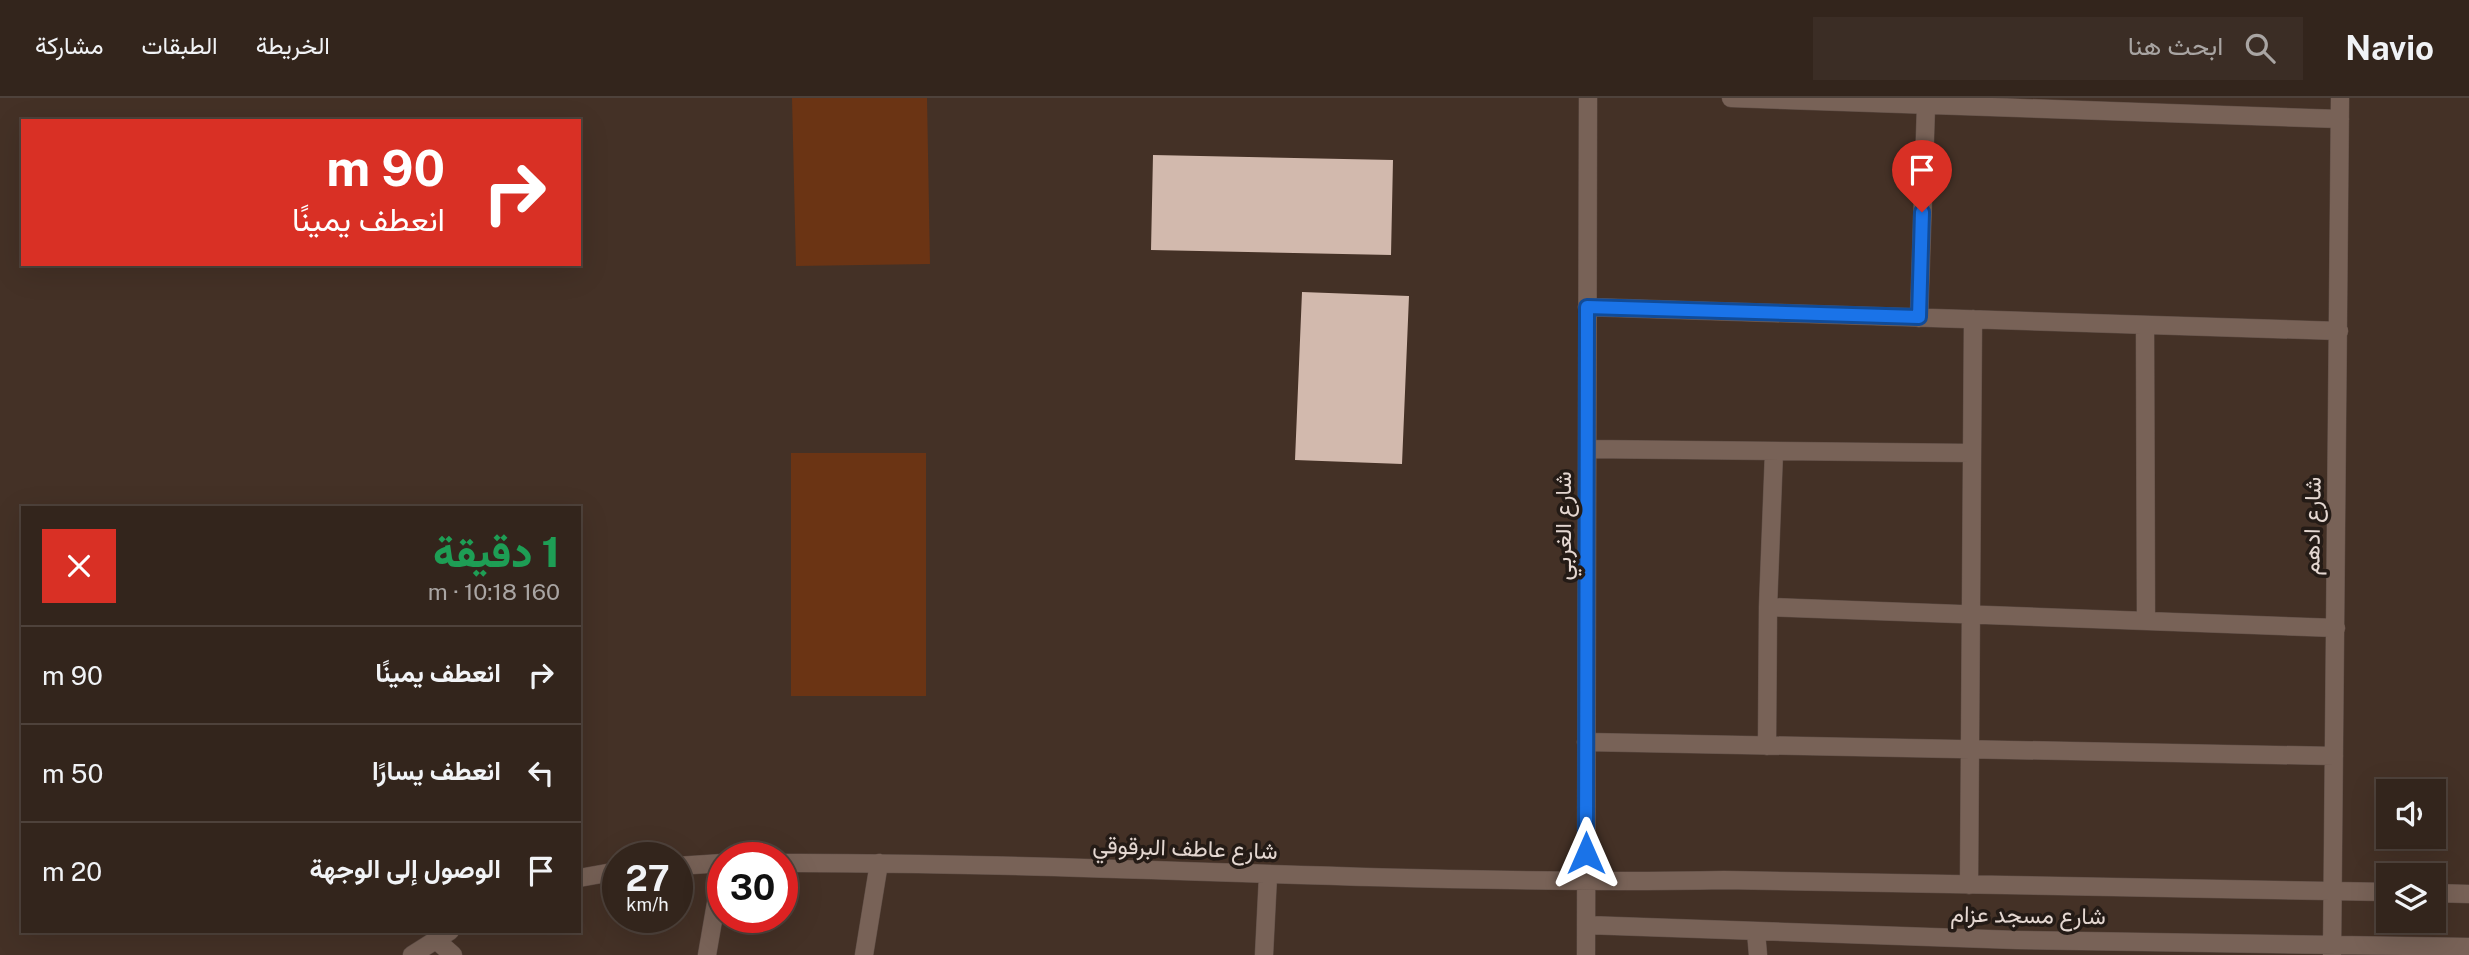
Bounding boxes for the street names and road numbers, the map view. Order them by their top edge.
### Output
street label: شارع الغربي [1549,471,1582,581]
street label: شارع ادهم [2297,476,2329,576]
street label: شارع عاطف البرقوقي [1092,831,1278,870]
street label: شارع مسجد عزام [1950,900,2106,932]

